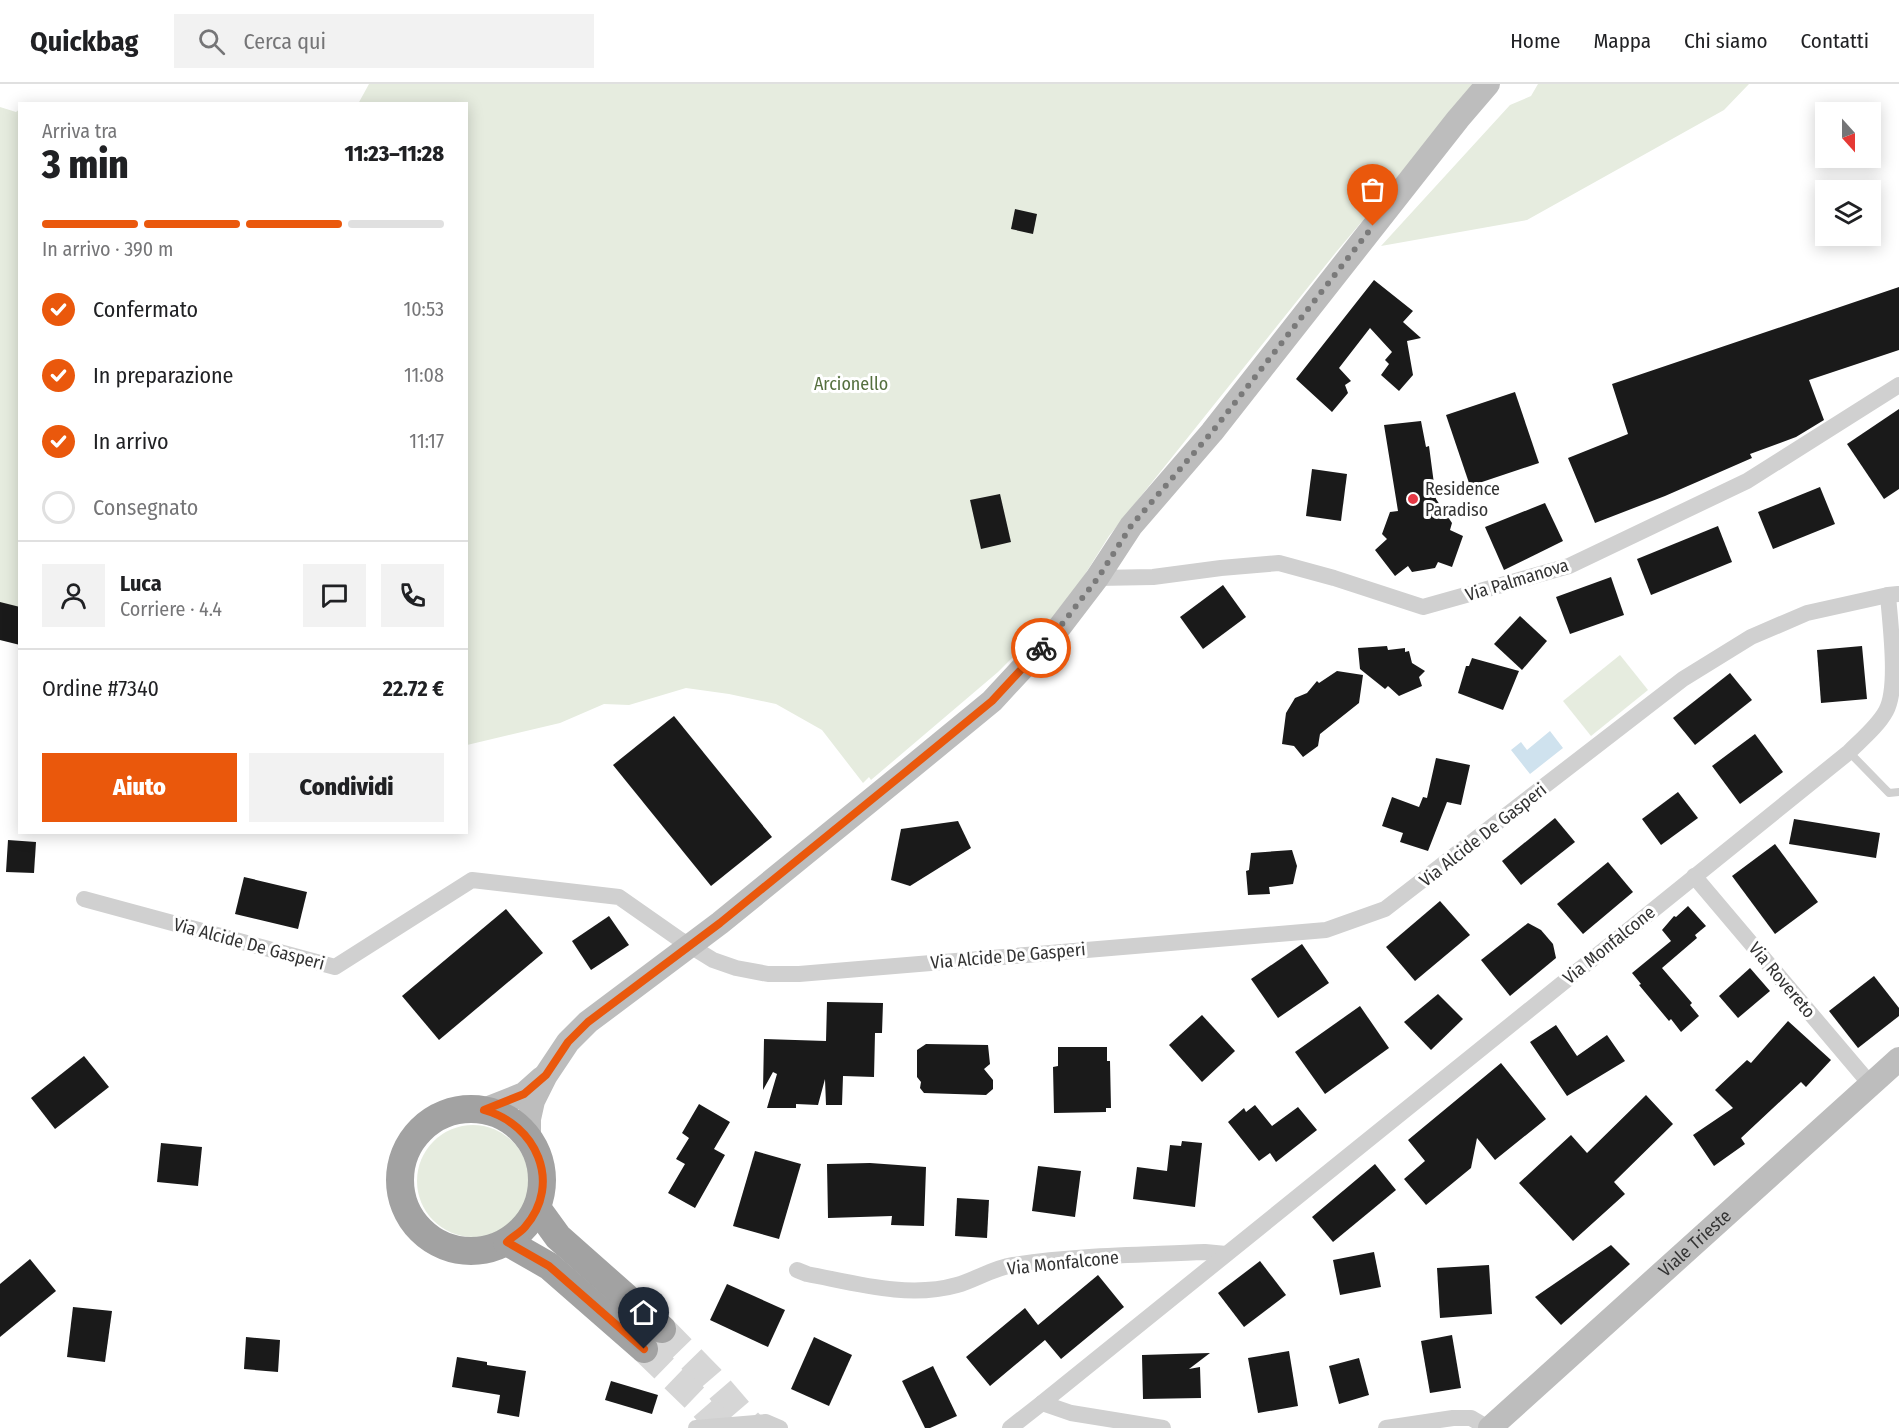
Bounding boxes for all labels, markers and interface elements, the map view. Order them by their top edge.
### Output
search box [174,14,594,68]
text: Quickbag [30,25,138,58]
icon: search [195,25,228,58]
text: Cerca qui [243,28,326,55]
text: Home [1510,28,1560,54]
text: Mappa [1593,28,1651,54]
text: Chi siamo [1684,28,1768,54]
text: Contatti [1801,28,1869,54]
north arrow [1815,102,1881,168]
map controls [1815,102,1881,246]
text: Arriva tra [42,119,117,143]
text: 11:23–11:28 [345,140,444,167]
text: 3 min [42,142,129,188]
pin [1347,164,1398,226]
icon: bag [1356,173,1389,206]
button: layers [1815,180,1881,246]
text: In arrivo · 390 m [42,237,173,261]
icon: check [42,293,75,326]
text: Confermato [93,296,198,323]
text: 10:53 [403,297,444,321]
icon: check [42,359,75,392]
text: In preparazione [93,362,234,389]
text: 11:08 [404,363,444,387]
park label: Arcionello [814,373,888,395]
icon: check [42,425,75,458]
text: In arrivo [93,428,168,455]
text: 11:17 [409,429,444,453]
place label: Residence Paradiso [1425,478,1500,521]
marker: Residence Paradiso [1406,492,1420,506]
text: Consegnato [93,494,198,521]
street label: Via Palmanova [1463,554,1571,606]
button: person [42,564,105,627]
button: chat [303,564,366,627]
button: phone [381,564,444,627]
text: Luca [120,570,162,597]
text: Corriere · 4.4 [120,597,222,621]
courier [1011,618,1071,678]
icon: bike [1025,632,1058,665]
text: Ordine #7340 [42,675,159,702]
text: 22.72 € [383,675,444,702]
button: Aiuto [42,753,237,822]
button: Condividi [249,753,444,822]
street label: Via Alcide De Gasperi [1415,778,1551,892]
street label: Via Monfalcone [1559,901,1660,989]
street label: Via Alcide De Gasperi [171,913,327,975]
street label: Via Alcide De Gasperi [930,938,1086,974]
street label: Via Rovereto [1744,938,1820,1022]
street label: Viale Trieste [1654,1205,1736,1281]
street label: Via Monfalcone [1006,1246,1120,1280]
pin [618,1287,669,1349]
icon: home [627,1296,660,1329]

